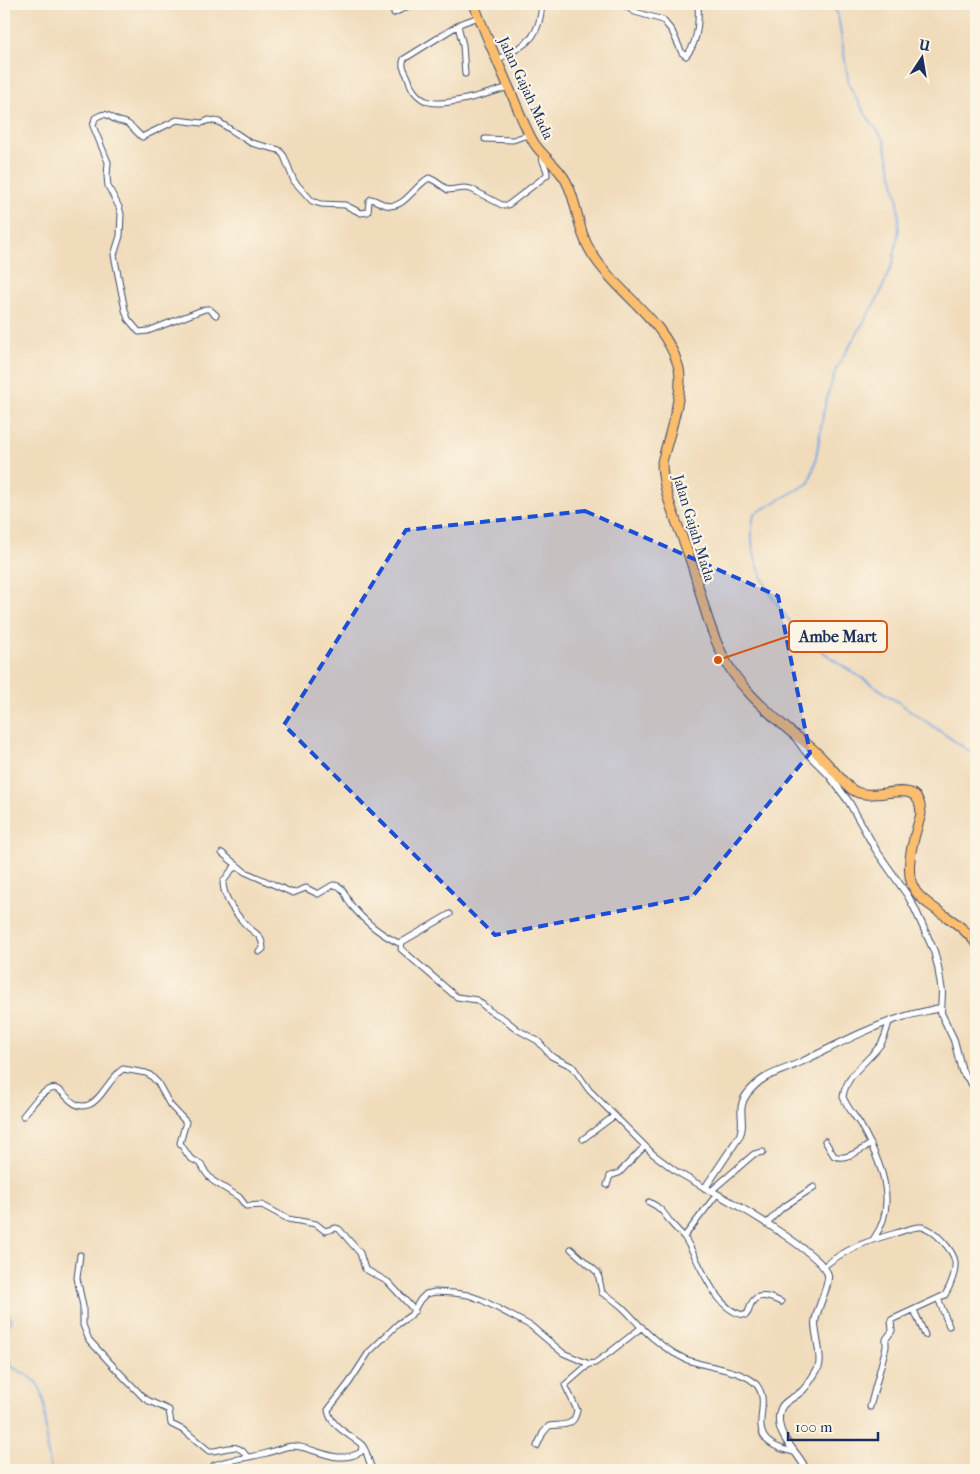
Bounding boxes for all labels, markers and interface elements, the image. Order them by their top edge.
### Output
north arrow [898,32,948,82]
street label: Jalan Gajah Mada [494,33,558,143]
text: U [917,36,932,55]
street label: Jalan Gajah Mada [669,471,719,585]
callout: Ambe Mart [789,621,887,652]
text: Ambe Mart [798,627,877,646]
scale bar [788,1409,878,1441]
text: 100 m [795,1418,833,1436]

